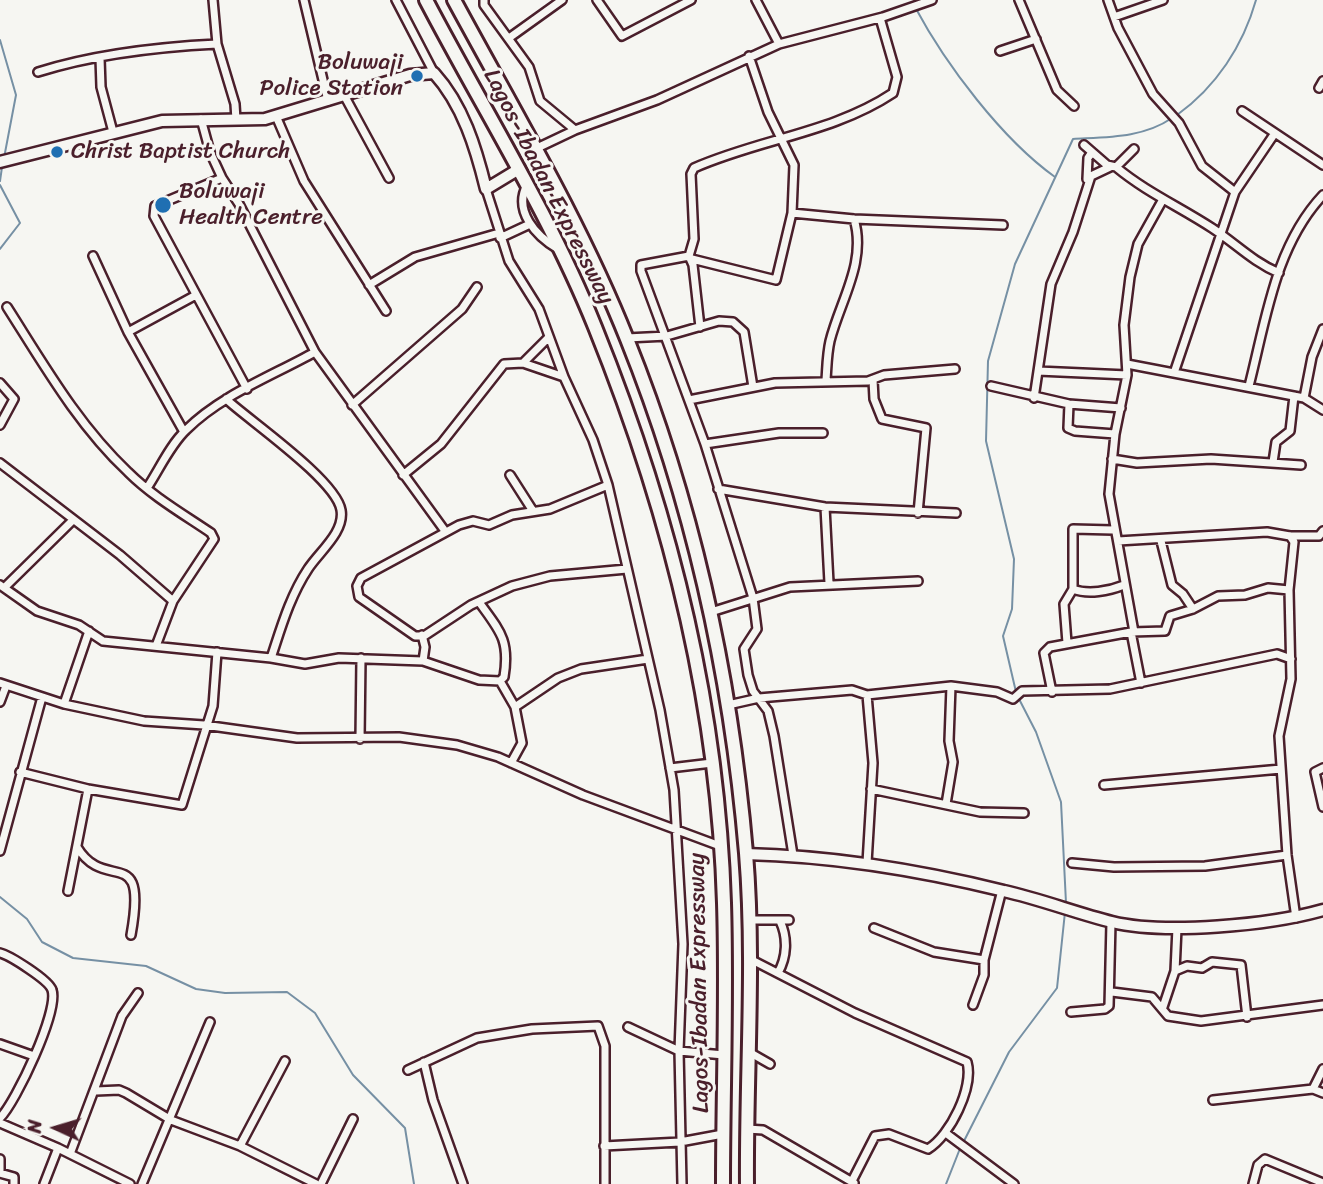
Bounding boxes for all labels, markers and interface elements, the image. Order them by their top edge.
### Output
place label: Boluwaji Police Station [260,49,403,103]
street label: Lagos-Ibadan Expressway [477,65,619,309]
marker: Boluwaji Police Station [409,68,425,84]
place label: Christ Baptist Church [71,138,290,166]
marker: Christ Baptist Church [49,144,65,160]
place label: Boluwaji Health Centre [179,178,323,232]
marker: Boluwaji Health Centre [153,195,173,215]
street label: Lagos-Ibadan Expressway [684,853,716,1113]
north arrow [21,1093,91,1163]
text: N [18,1119,51,1134]

